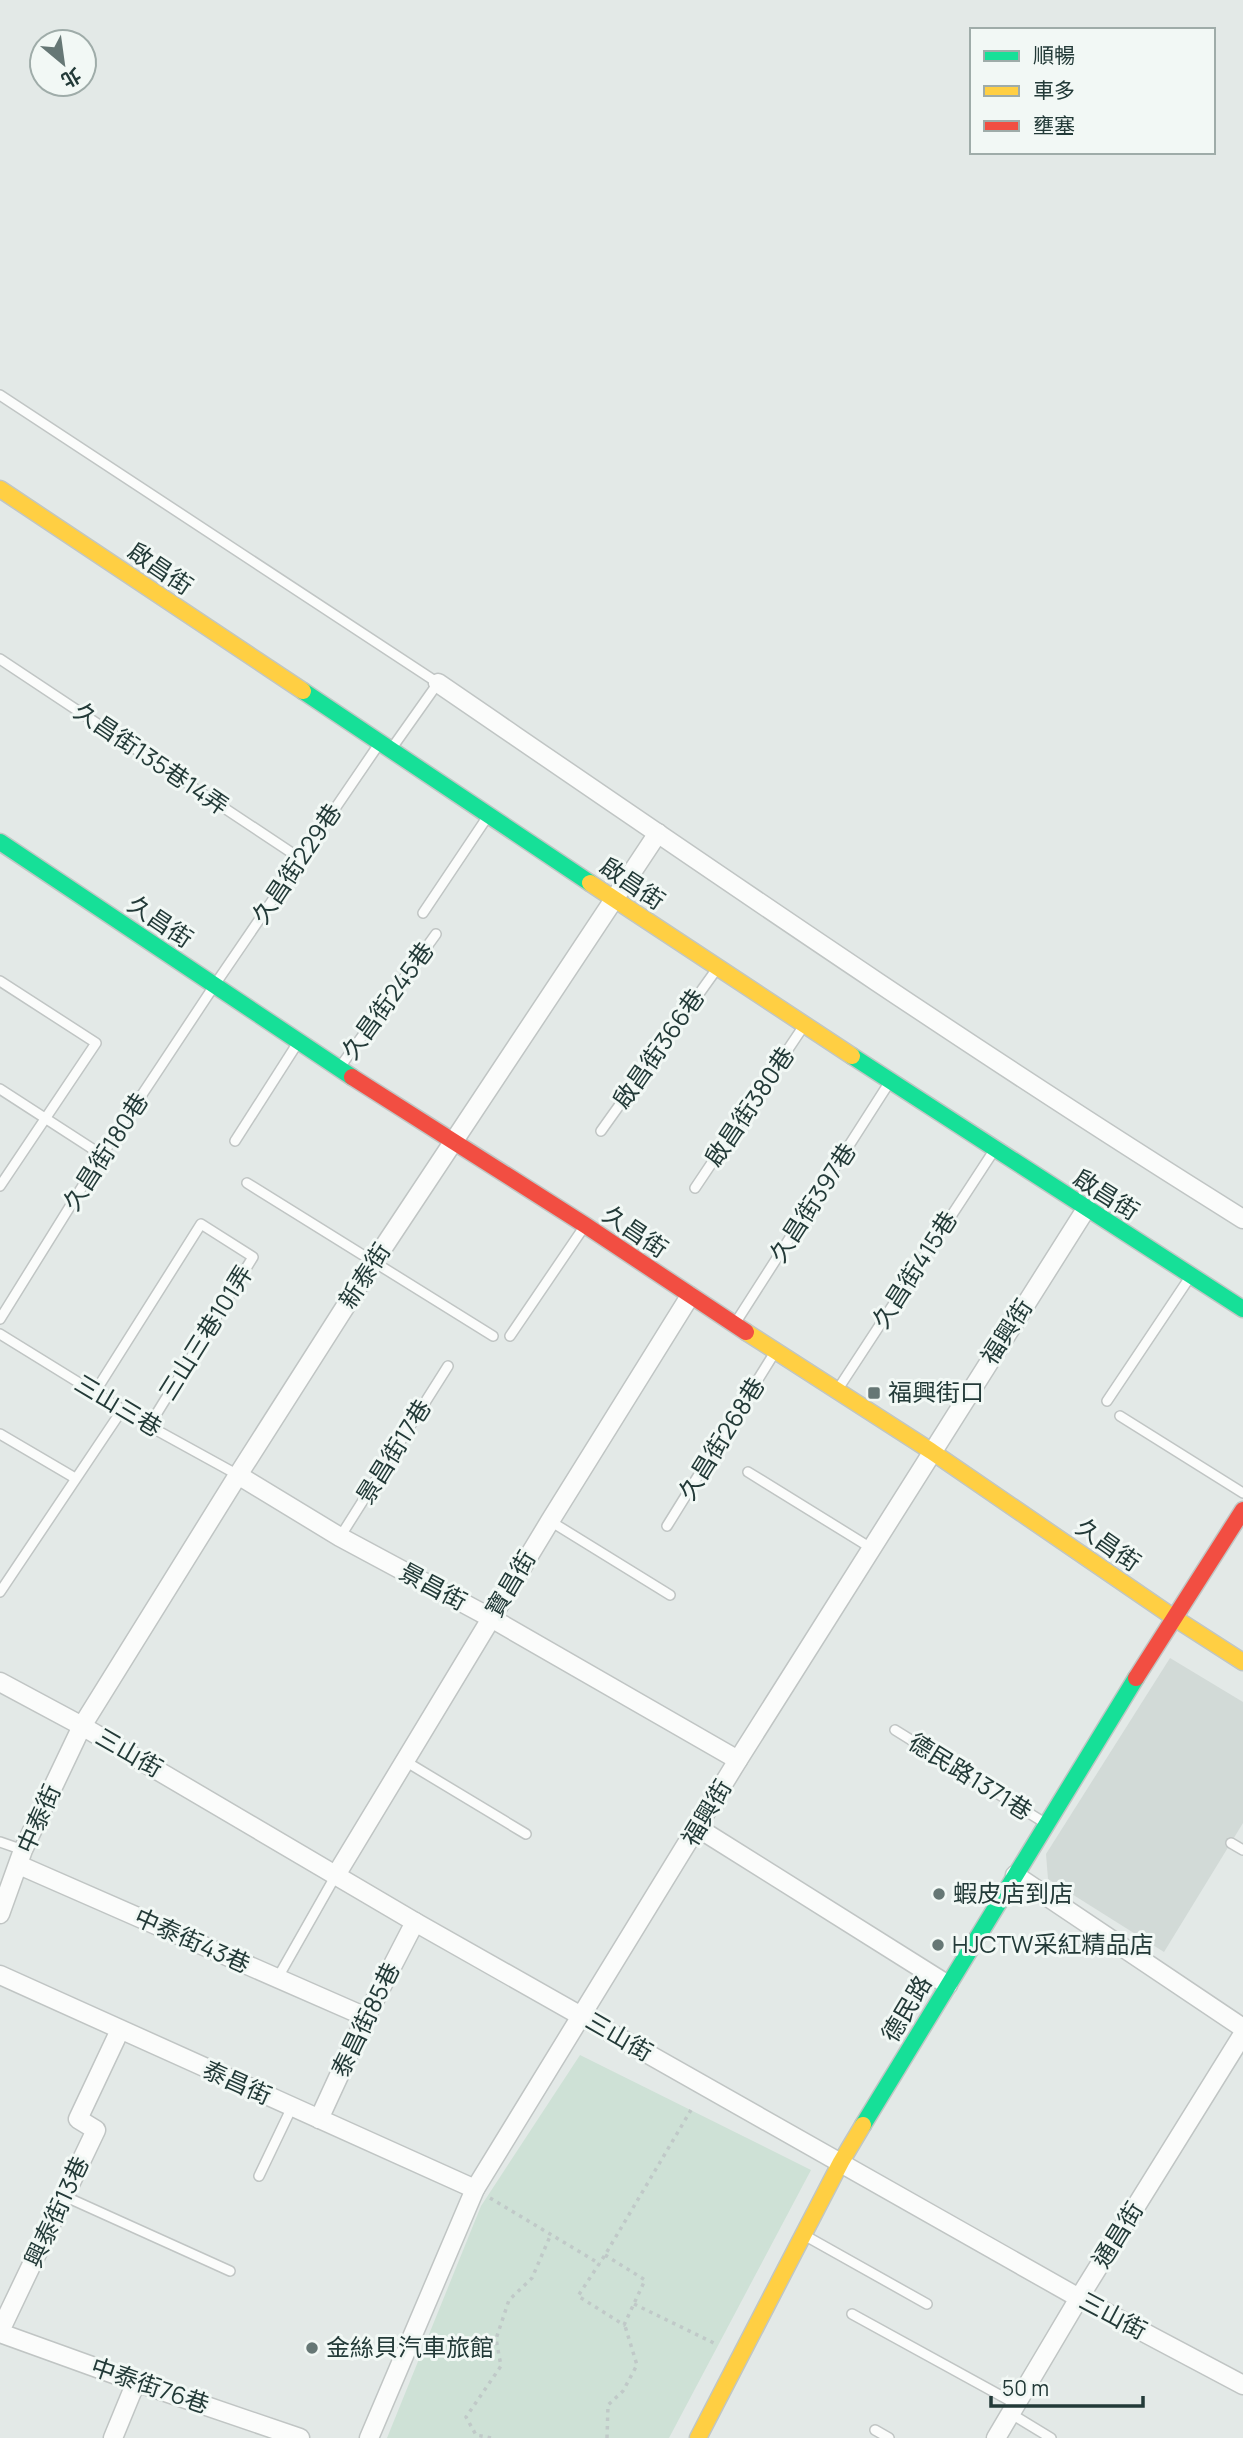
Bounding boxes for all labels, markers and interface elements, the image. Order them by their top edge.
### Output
north arrow [28,28,98,98]
legend [970,28,1215,154]
text: 順暢 [1033,41,1075,69]
text: 北 [57,62,86,94]
text: 車多 [1033,76,1075,104]
text: 壅塞 [1033,111,1075,139]
street label: 啟昌街 [122,534,200,602]
street label: 久昌街135巷14弄 [68,694,236,822]
street label: 久昌街229巷 [243,797,348,930]
street label: 啟昌街 [594,849,672,917]
street label: 久昌街 [122,887,200,955]
street label: 久昌街245巷 [333,935,440,1065]
street label: 啟昌街366巷 [604,982,711,1115]
street label: 啟昌街380巷 [697,1040,801,1173]
street label: 久昌街180巷 [54,1086,155,1216]
street label: 久昌街397巷 [761,1136,863,1268]
street label: 啟昌街 [1068,1161,1146,1227]
street label: 久昌街 [597,1197,675,1265]
street label: 久昌街415巷 [864,1204,964,1334]
street label: 新泰街 [330,1236,397,1314]
street label: 三山三巷101弄 [150,1258,259,1406]
street label: 福興街 [972,1292,1039,1370]
street label: 三山三巷 [69,1366,168,1444]
street label: 久昌街268巷 [670,1371,771,1506]
place label: 福興街口 [888,1375,984,1408]
marker: 福興街口 [866,1385,882,1401]
street label: 景昌街17巷 [348,1393,438,1510]
street label: 久昌街 [1070,1510,1148,1578]
street label: 寶昌街 [477,1544,542,1623]
street label: 景昌街 [394,1554,473,1617]
street label: 三山街 [90,1719,169,1784]
street label: 德民路1371巷 [903,1725,1039,1827]
street label: 福興街 [673,1773,738,1852]
street label: 中泰街 [8,1779,67,1858]
place label: 蝦皮店到店 [953,1876,1073,1909]
marker: 蝦皮店到店 [931,1886,947,1902]
street label: 中泰街43巷 [130,1899,256,1980]
place label: HJCTW采紅精品店 [952,1927,1154,1960]
marker: HJCTW采紅精品店 [930,1937,946,1953]
street label: 泰昌街85巷 [323,1956,407,2082]
street label: 德民路 [873,1969,938,2048]
street label: 三山街 [580,2003,659,2068]
street label: 泰昌街 [198,2052,277,2111]
street label: 興泰街13巷 [16,2151,96,2272]
street label: 通昌街 [1084,2195,1150,2273]
street label: 三山街 [1074,2283,1153,2346]
place label: 金絲貝汽車旅館 [326,2330,494,2363]
marker: 金絲貝汽車旅館 [304,2340,320,2356]
street label: 中泰街76巷 [87,2349,214,2420]
scale bar [991,2364,1143,2408]
text: 50 m [1002,2374,1049,2402]

